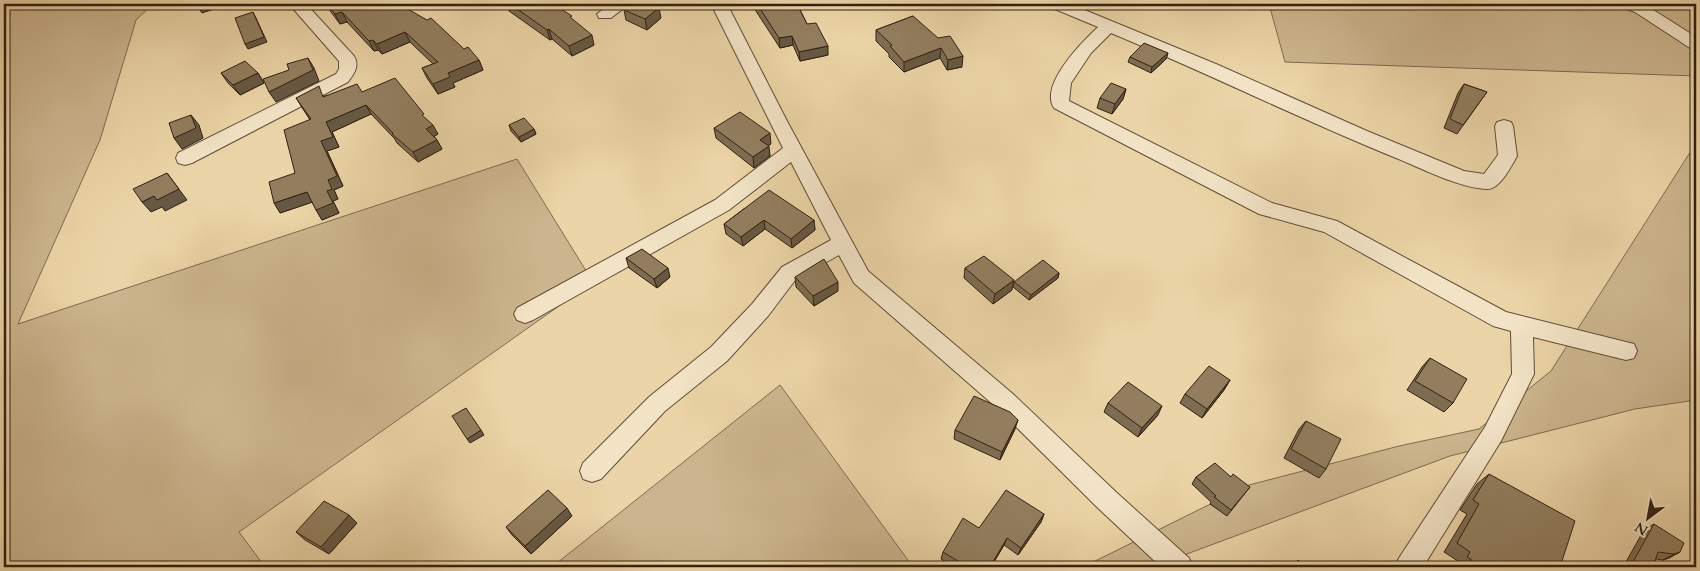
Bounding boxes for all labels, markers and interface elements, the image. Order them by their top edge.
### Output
north arrow [1622,494,1672,544]
text: N [1631,517,1652,540]

